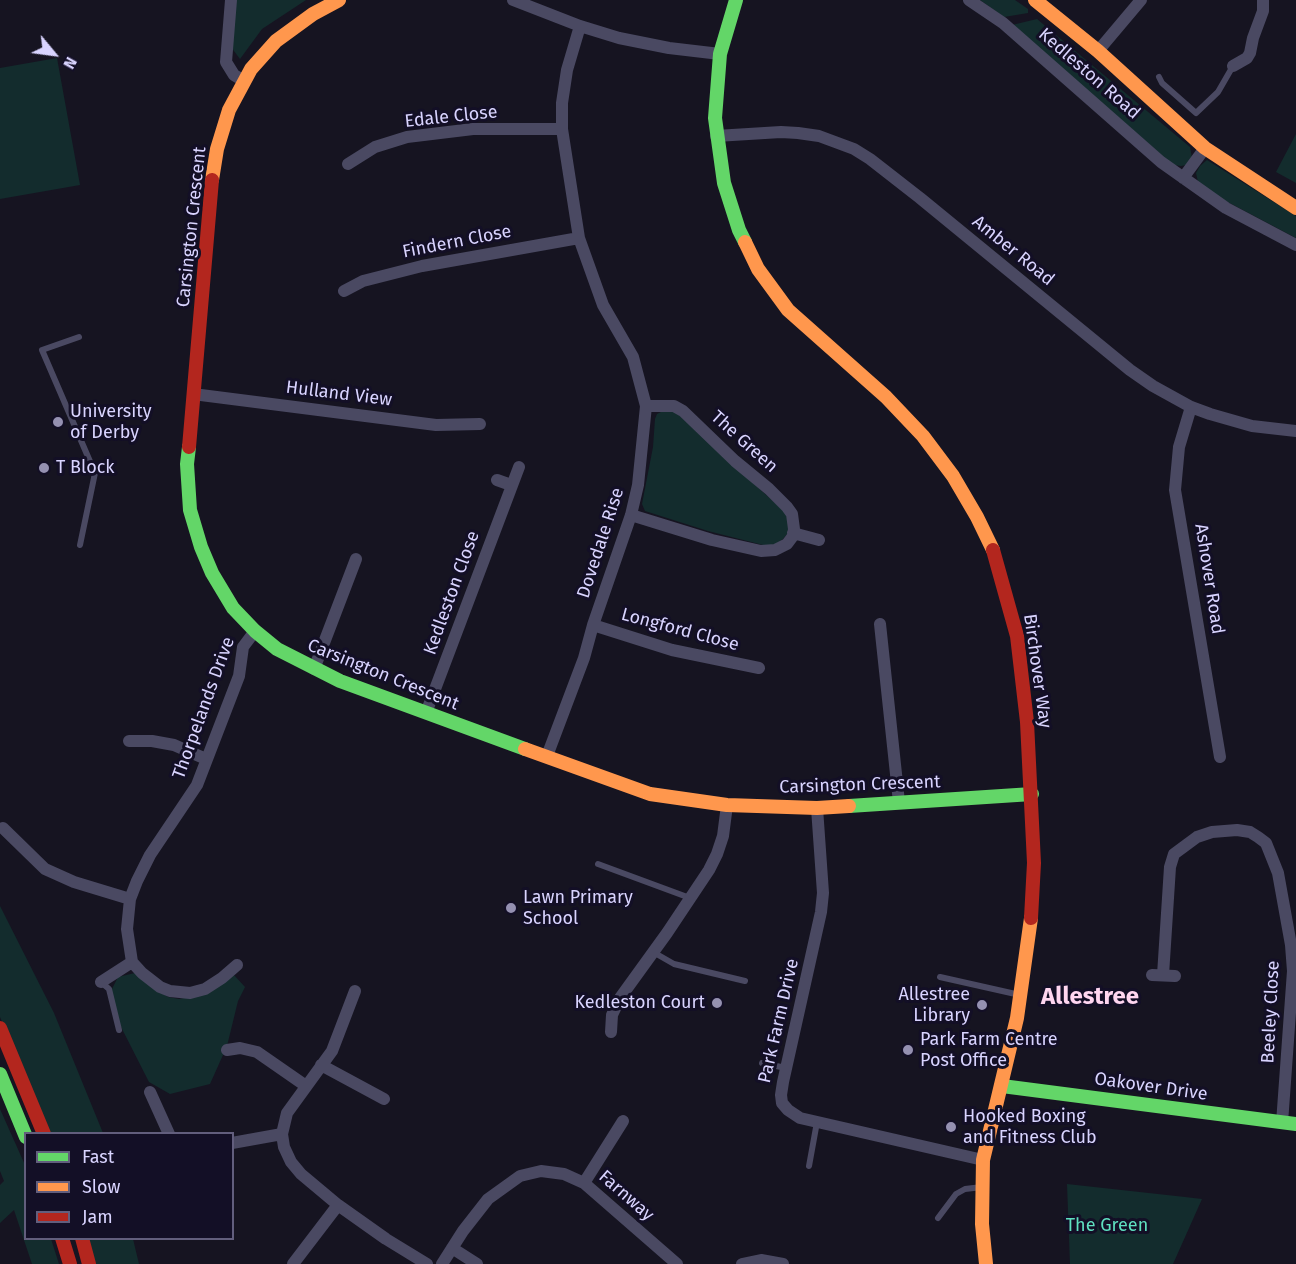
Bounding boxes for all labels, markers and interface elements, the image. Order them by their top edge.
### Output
north arrow [24,24,84,84]
street label: Kedleston Road [1034,24,1144,124]
text: N [59,54,81,72]
street label: Edale Close [404,101,498,133]
street label: Carsington Crescent [173,146,211,308]
street label: Amber Road [968,211,1058,291]
street label: Findern Close [401,221,513,263]
street label: Hulland View [285,377,393,411]
place label: University of Derby [70,401,152,444]
street label: The Green [706,406,782,478]
marker: University of Derby [51,415,65,429]
place label: T Block [56,457,115,479]
marker: T Block [37,461,51,475]
street label: Dovedale Rise [573,485,629,601]
street label: Ashover Road [1190,522,1228,636]
street label: Kedleston Close [420,528,484,658]
street label: Longford Close [619,604,741,656]
street label: Birchover Way [1018,613,1056,729]
street label: Thorpelands Drive [168,634,240,782]
street label: Carsington Crescent [304,635,462,715]
street label: Carsington Crescent [779,771,941,799]
place label: Lawn Primary School [523,887,633,930]
marker: Lawn Primary School [504,901,518,915]
street label: Park Farm Drive [754,957,804,1085]
street label: Beeley Close [1258,960,1284,1064]
district label: Allestree [1041,983,1139,1011]
place label: Allestree Library [898,984,970,1026]
place label: Kedleston Court [574,992,705,1014]
marker: Kedleston Court [710,996,724,1010]
marker: Allestree Library [975,998,989,1012]
place label: Park Farm Centre Post Office [920,1029,1058,1072]
marker: Park Farm Centre Post Office [901,1043,915,1057]
street label: Oakover Drive [1093,1068,1209,1106]
place label: Hooked Boxing and Fitness Club [963,1106,1097,1148]
marker: Hooked Boxing and Fitness Club [944,1120,958,1134]
legend [24,1132,234,1240]
text: Fast [82,1146,114,1168]
street label: Farnway [594,1166,658,1226]
text: Slow [82,1176,120,1198]
text: Jam [82,1206,113,1228]
park label: The Green [1066,1215,1148,1237]

